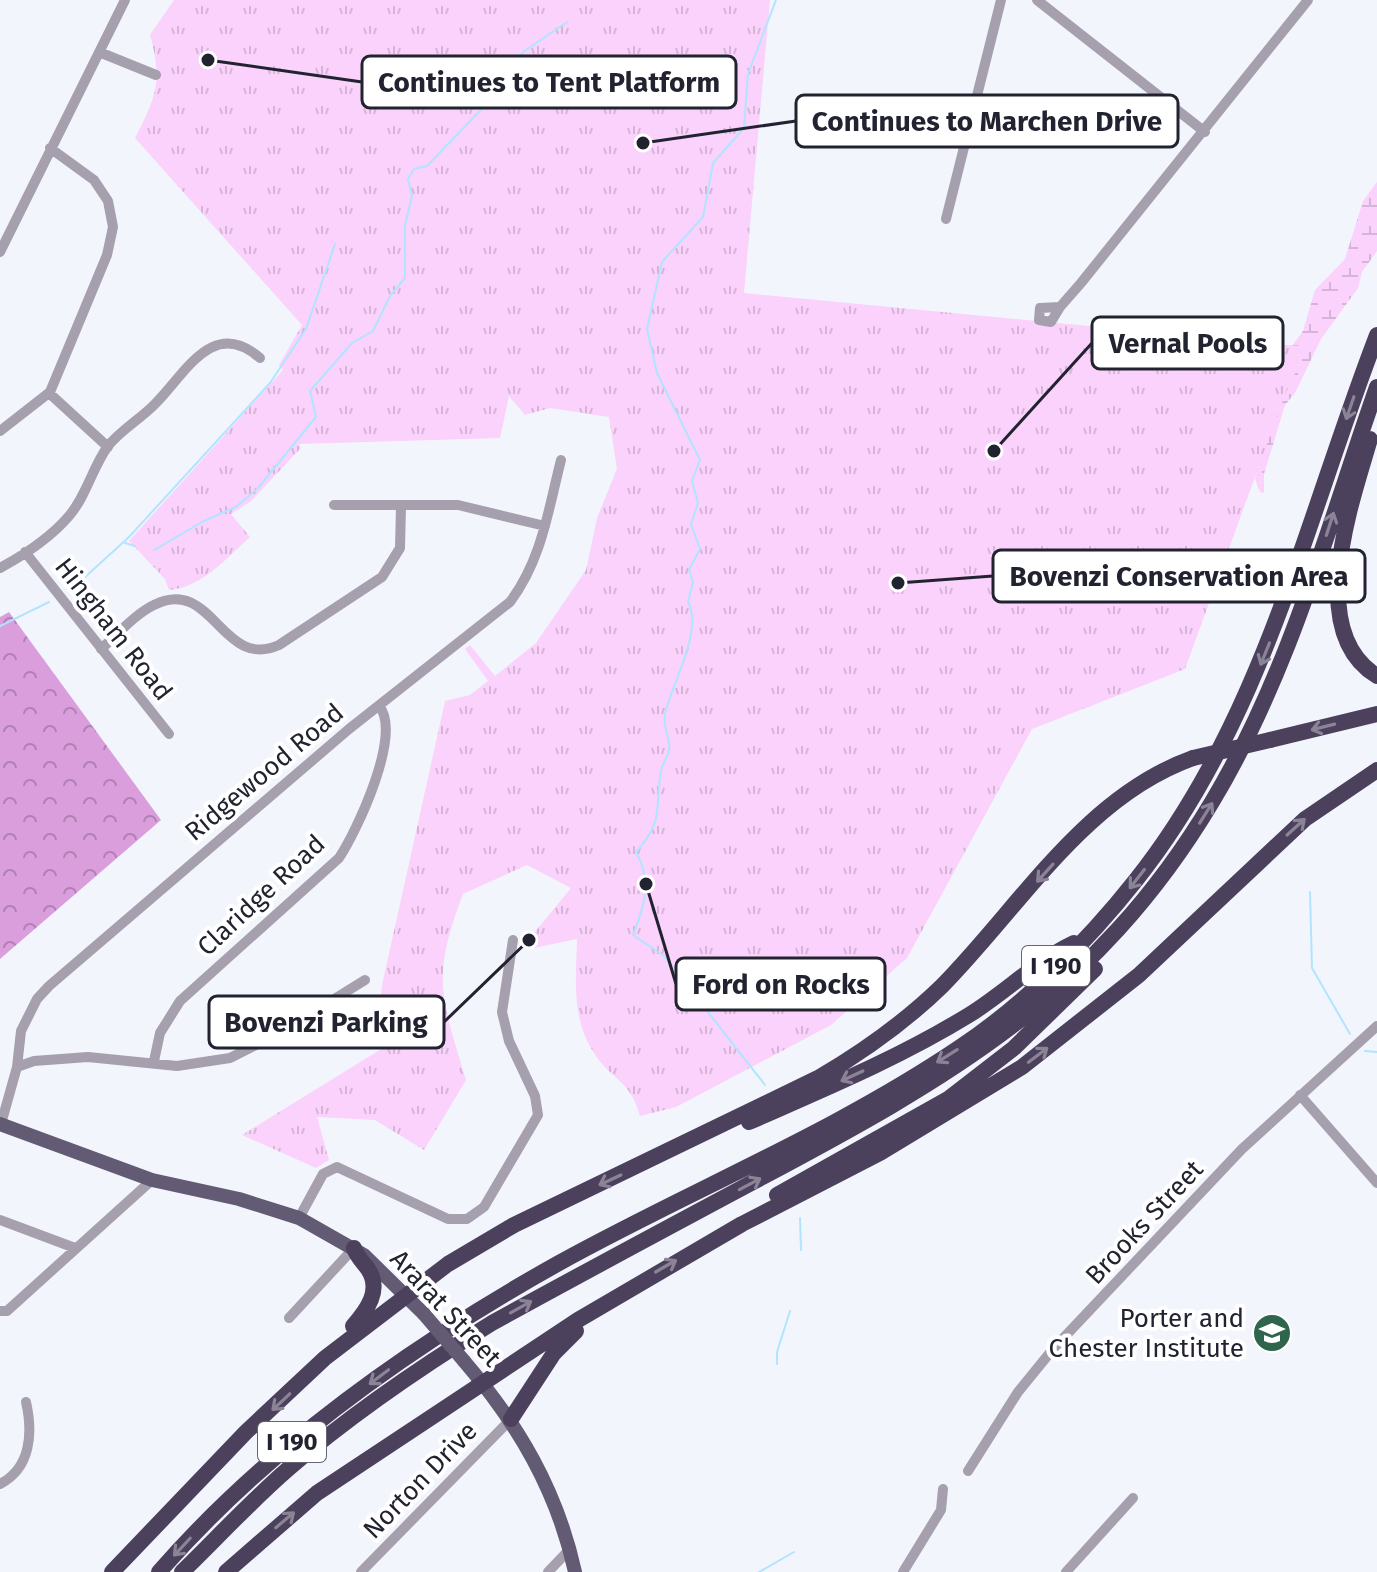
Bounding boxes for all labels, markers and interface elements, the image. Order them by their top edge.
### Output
callout: Continues to Tent Platform [362,56,736,108]
text: Continues to Tent Platform [378,66,720,99]
callout: Continues to Marchen Drive [796,95,1178,147]
text: Continues to Marchen Drive [812,105,1162,138]
callout: Vernal Pools [1092,317,1283,369]
text: Vernal Pools [1108,327,1267,360]
one-way arrow [1342,395,1356,420]
one-way arrow [1324,511,1339,536]
callout: Bovenzi Conservation Area [993,550,1365,602]
street label: Hingham Road [48,552,179,707]
text: Bovenzi Conservation Area [1009,560,1349,593]
one-way arrow [1256,641,1271,666]
street label: Ridgewood Road [179,697,350,848]
one-way arrow [1311,720,1337,735]
one-way arrow [1198,802,1214,825]
one-way arrow [1285,818,1305,836]
street label: Claridge Road [191,828,332,962]
one-way arrow [1037,862,1055,882]
one-way arrow [1128,868,1145,889]
road number: I 190 [1022,946,1090,986]
callout: Ford on Rocks [676,958,885,1010]
text: Ford on Rocks [692,968,870,1001]
callout: Bovenzi Parking [209,996,444,1048]
text: Bovenzi Parking [224,1006,428,1039]
one-way arrow [1027,1046,1048,1063]
one-way arrow [936,1048,959,1064]
one-way arrow [840,1069,864,1084]
street label: Brooks Street [1079,1153,1210,1291]
one-way arrow [598,1173,622,1188]
one-way arrow [738,1175,762,1191]
street label: Ararat Street [384,1244,508,1374]
one-way arrow [654,1258,678,1273]
one-way arrow [509,1299,533,1314]
place label: Porter and Chester Institute [1049,1303,1244,1364]
school or university icon: Porter and Chester Institute [1251,1312,1293,1354]
one-way arrow [368,1369,390,1386]
one-way arrow [271,1392,291,1410]
street label: Norton Drive [357,1416,484,1545]
road number: I 190 [258,1422,326,1462]
one-way arrow [274,1511,294,1529]
one-way arrow [174,1536,192,1556]

